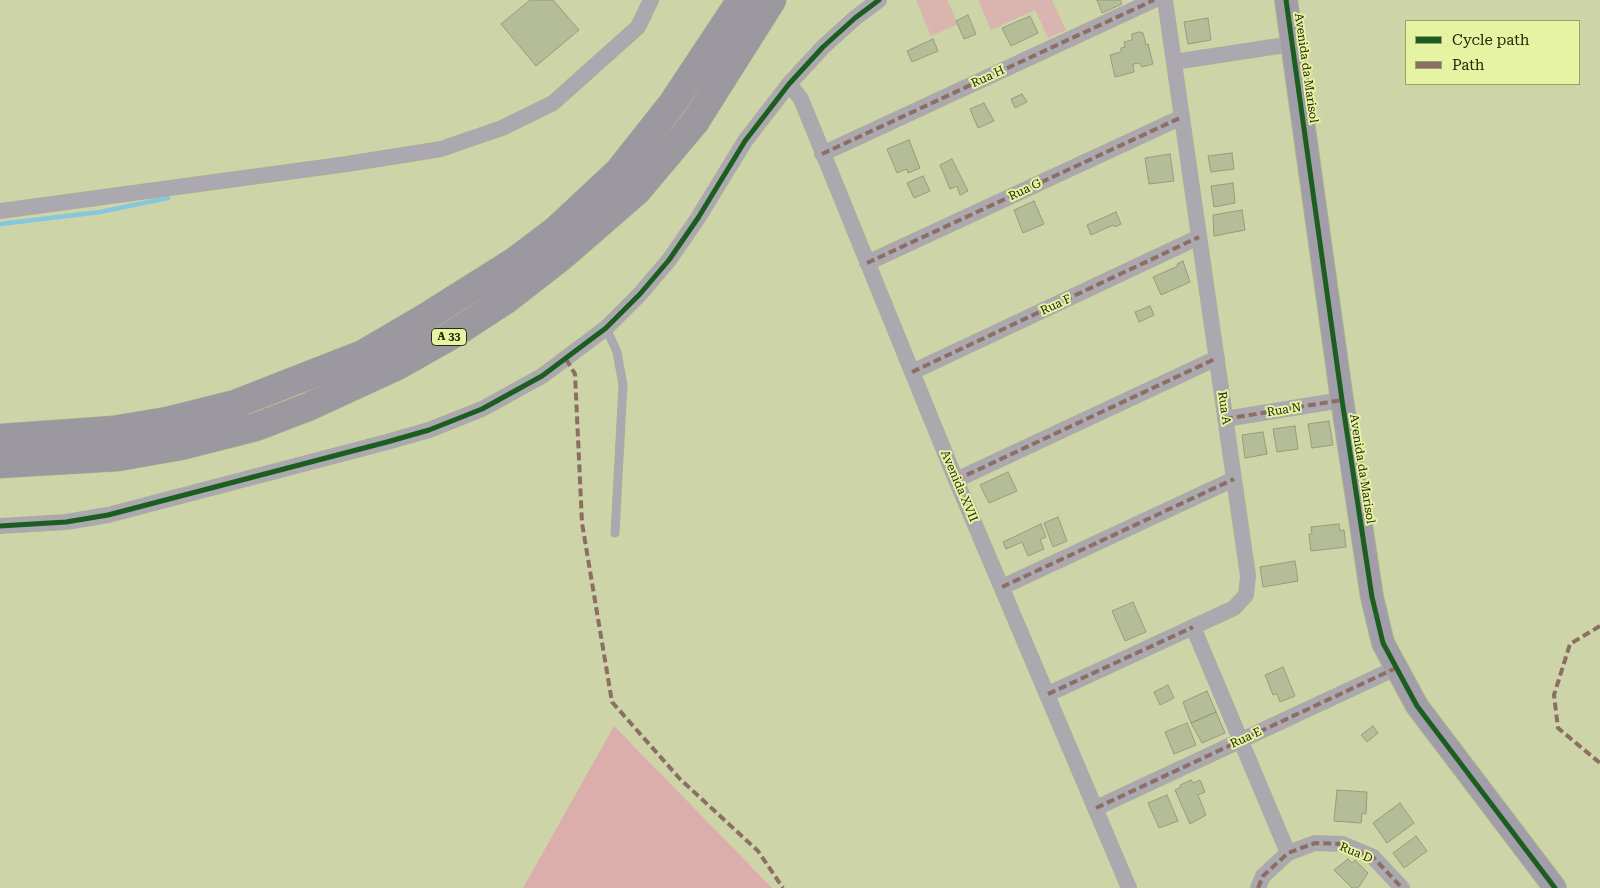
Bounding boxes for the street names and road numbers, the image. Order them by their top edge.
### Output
street label: Avenida da Marisol [1291,12,1321,124]
street label: Rua H [969,63,1007,91]
street label: Rua G [1006,176,1044,204]
street label: Rua F [1038,292,1074,318]
road number: A 33 [432,328,466,346]
street label: Rua A [1215,390,1233,426]
street label: Rua N [1266,400,1302,420]
street label: Avenida da Marisol [1346,413,1378,525]
street label: Avenida XVII [937,448,981,524]
street label: Rua E [1228,725,1264,751]
street label: Rua D [1337,840,1375,866]

